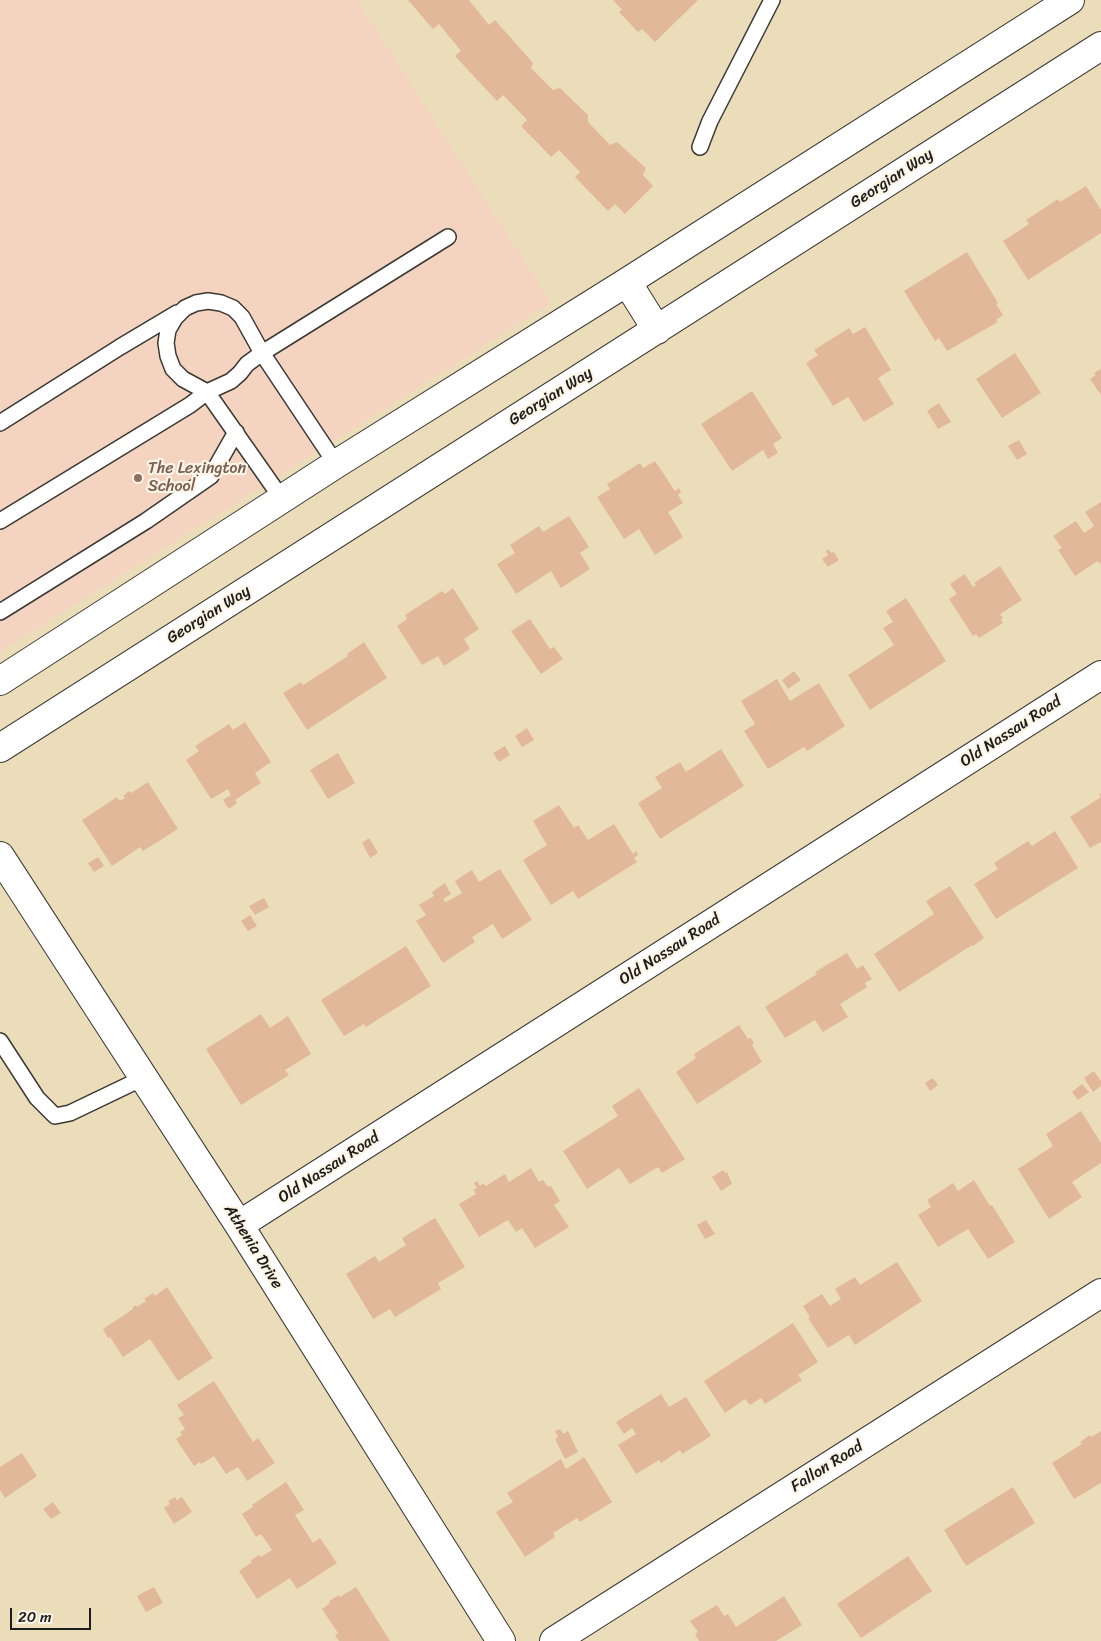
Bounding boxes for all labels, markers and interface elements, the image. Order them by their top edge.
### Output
street label: Georgian Way [847,145,937,213]
street label: Georgian Way [506,364,596,430]
place label: The Lexington School [148,459,246,497]
marker: The Lexington School [132,472,144,484]
street label: Georgian Way [164,582,254,648]
street label: Old Nassau Road [957,692,1065,772]
street label: Old Nassau Road [616,910,724,990]
street label: Old Nassau Road [275,1128,383,1208]
street label: Athenia Drive [220,1201,286,1293]
street label: Fallon Road [788,1437,866,1497]
scale bar [12,1598,94,1630]
text: 20 m [18,1604,52,1630]

